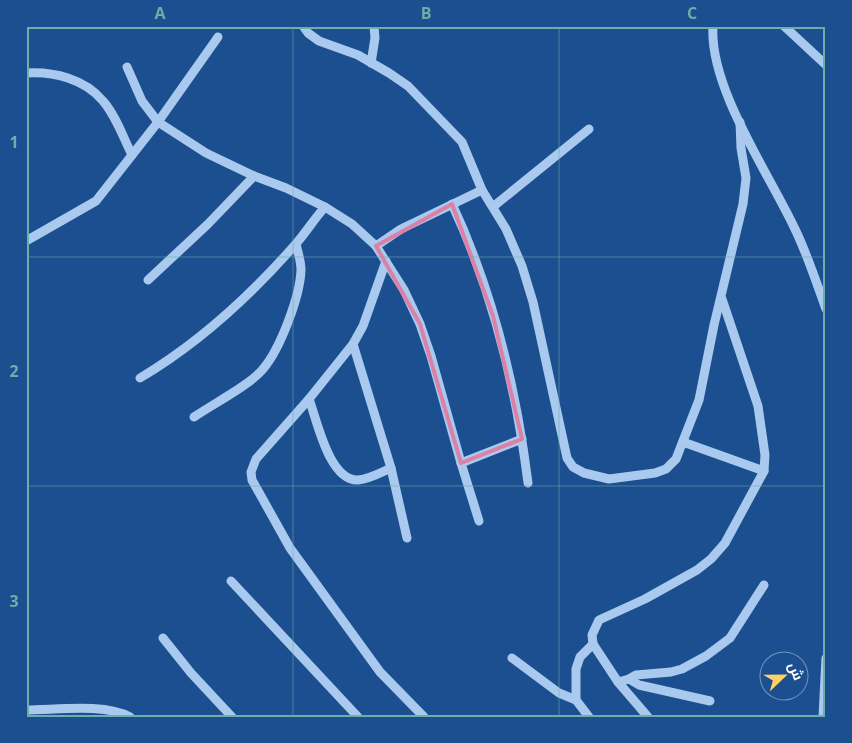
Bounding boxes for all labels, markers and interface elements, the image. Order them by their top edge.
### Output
text: A [154,2,166,24]
text: B [421,2,431,24]
text: C [687,2,697,24]
text: 1 [9,131,19,153]
text: 2 [9,360,19,382]
text: 3 [9,590,19,612]
north arrow [760,650,810,700]
text: ش [784,659,809,683]

